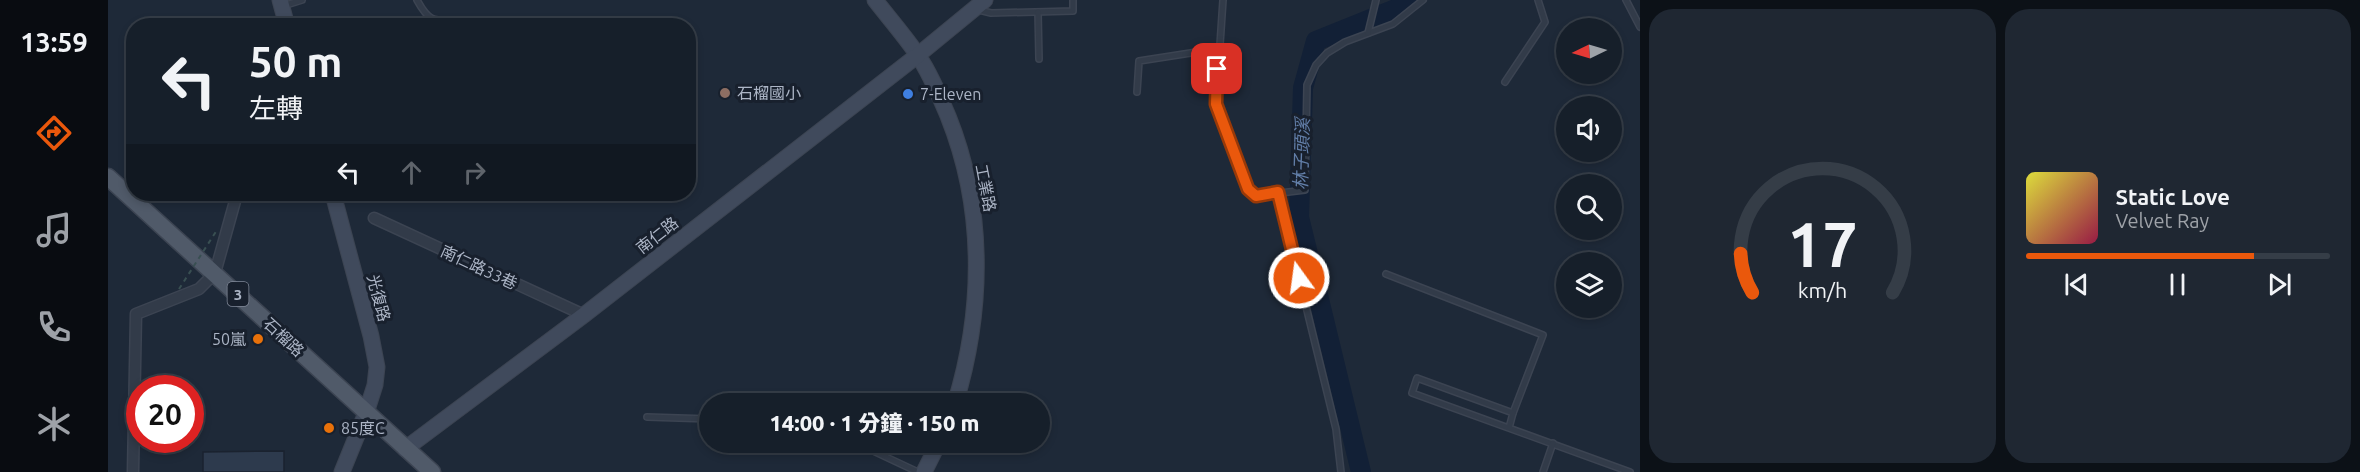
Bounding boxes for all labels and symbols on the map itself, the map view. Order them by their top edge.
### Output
north arrow [1556,18,1622,84]
pin [1191,43,1242,94]
place label: 石榴國小 [737,84,801,102]
place label: 7-Eleven [920,85,981,103]
marker: 石榴國小 [718,86,732,100]
marker: 7-Eleven [901,87,915,101]
water label: 林子頭溪 [1290,115,1312,190]
street label: 工業路 [973,163,999,213]
street label: 南仁路 [633,213,681,257]
street label: 南仁路33巷 [438,242,520,292]
position arrow [1267,246,1331,310]
street label: 光復路 [364,272,394,324]
road number: 3 [228,282,248,306]
street label: 石榴路 [260,314,308,360]
place label: 50嵐 [212,330,246,348]
marker: 50嵐 [251,332,265,346]
speed limit sign: 20 [126,375,204,453]
place label: 85度C [341,419,385,437]
marker: 85度C [322,421,336,435]

